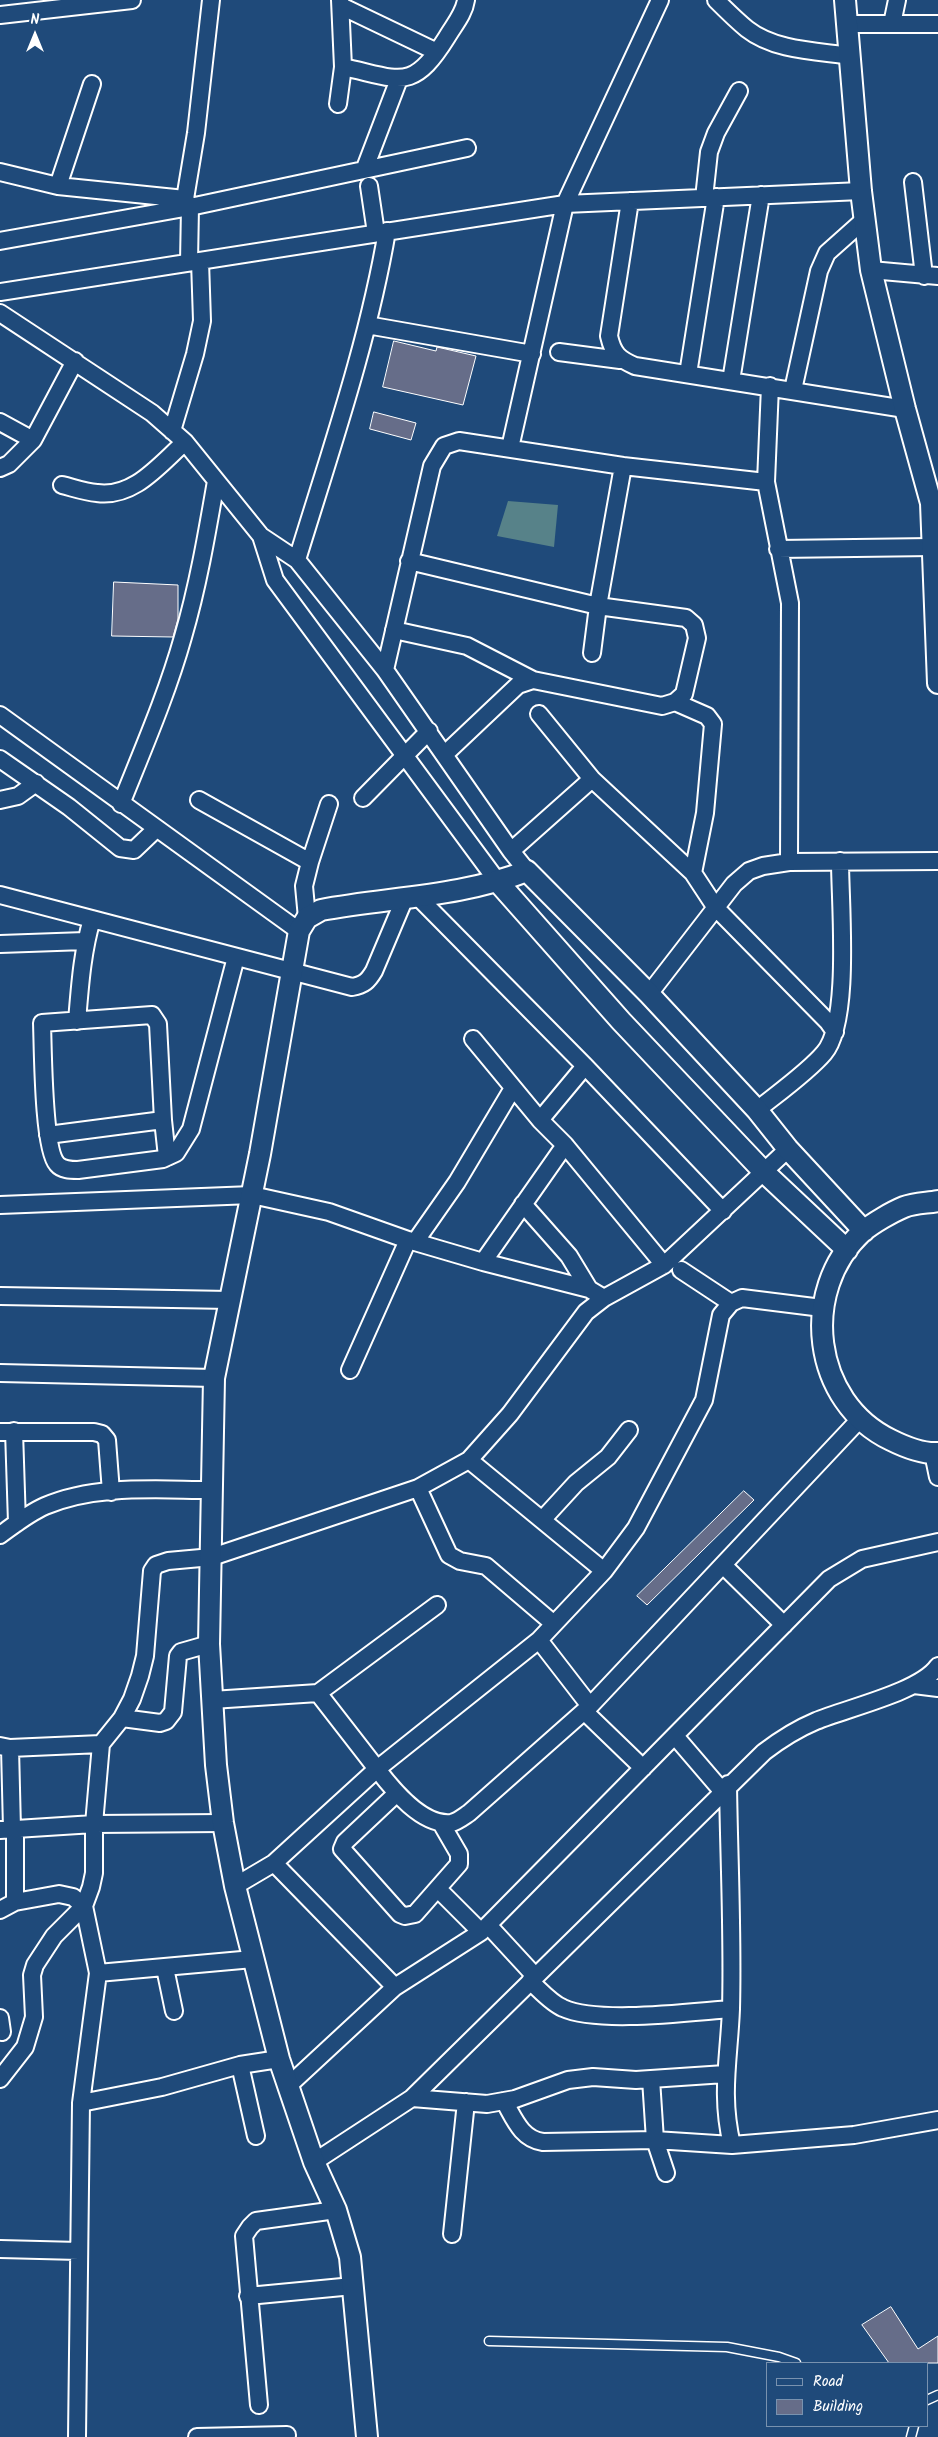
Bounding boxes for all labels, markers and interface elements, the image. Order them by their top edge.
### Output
text: N [31,9,39,31]
north arrow [10,10,60,60]
legend [766,2362,928,2427]
text: Road [813,2370,843,2394]
text: Building [813,2395,863,2419]

